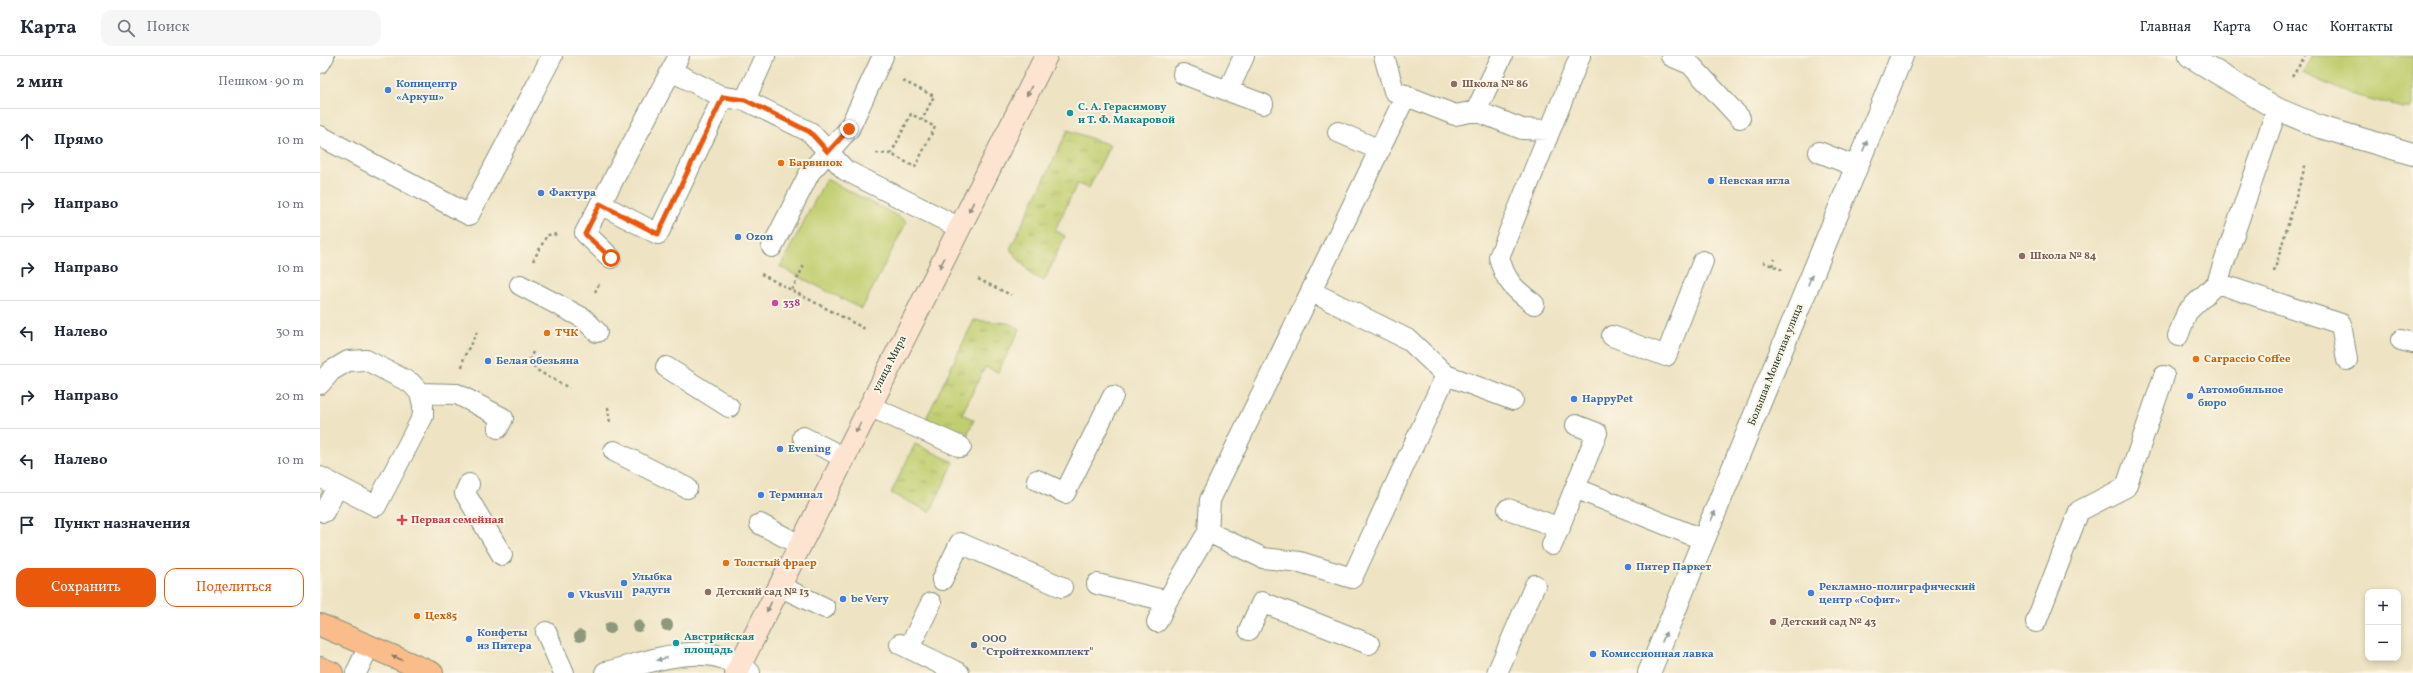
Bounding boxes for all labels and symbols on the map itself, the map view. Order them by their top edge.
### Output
place label: Копицентр «Аркуш» [396,77,457,105]
place label: Школа № 86 [1462,77,1528,92]
marker: Школа № 86 [1449,79,1459,89]
marker: Копицентр «Аркуш» [383,85,393,95]
one-way arrow [1025,85,1032,97]
place label: С. А. Герасимову и Т. Ф. Макаровой [1078,100,1175,128]
marker: С. А. Герасимову и Т. Ф. Макаровой [1065,108,1075,118]
route end [840,120,858,138]
one-way arrow [1862,141,1868,152]
place label: Барвинок [789,156,843,171]
marker: Барвинок [776,158,786,168]
place label: Невская игла [1719,174,1790,189]
marker: Невская игла [1706,176,1716,186]
place label: Фактура [549,186,596,201]
marker: Фактура [536,188,546,198]
one-way arrow [967,201,974,213]
place label: Ozon [746,230,773,245]
marker: Ozon [733,232,743,242]
route start [602,249,620,267]
place label: Школа № 84 [2030,249,2097,264]
marker: Школа № 84 [2017,251,2027,261]
one-way arrow [939,257,946,269]
one-way arrow [1808,273,1814,285]
place label: 338 [783,296,800,311]
marker: 338 [770,298,780,308]
street label: Большая Монетная улица [1745,301,1808,428]
place label: ТЧК [555,326,578,341]
marker: ТЧК [542,328,552,338]
street label: улица Мира [869,333,911,395]
place label: Carpaccio Coffee [2204,352,2291,367]
place label: Белая обезьяна [496,354,579,369]
marker: Carpaccio Coffee [2191,354,2201,364]
marker: Белая обезьяна [483,356,493,366]
place label: Автомобильное бюро [2198,383,2284,411]
marker: Автомобильное бюро [2185,391,2195,401]
place label: HappyPet [1582,392,1633,407]
marker: HappyPet [1569,394,1579,404]
one-way arrow [855,423,861,434]
place label: Evening [788,442,831,457]
marker: Evening [775,444,785,454]
place label: Терминал [769,488,823,503]
marker: Терминал [756,490,766,500]
one-way arrow [1711,510,1717,522]
place label: Первая семейная [411,513,504,528]
marker: Первая семейная [396,514,408,526]
place label: Толстый фраер [734,556,817,571]
marker: Толстый фраер [721,558,731,568]
place label: Питер Паркет [1636,560,1711,575]
marker: Питер Паркет [1623,562,1633,572]
place label: Улыбка радуги [632,570,672,598]
marker: Улыбка радуги [619,578,629,588]
place label: Рекламно-полиграфический центр «Софит» [1819,580,1975,608]
place label: Детский сад № 13 [716,585,810,600]
marker: Детский сад № 13 [703,587,713,597]
place label: VkusVill [579,588,623,603]
marker: Рекламно-полиграфический центр «Софит» [1806,588,1816,598]
marker: VkusVill [566,590,576,600]
place label: be Very [851,592,890,607]
marker: be Very [838,594,848,604]
one-way arrow [765,602,772,613]
place label: Цех85 [425,609,457,624]
marker: Цех85 [412,611,422,621]
place label: Детский сад № 43 [1781,615,1876,630]
marker: Детский сад № 43 [1768,617,1778,627]
place label: Конфеты из Питера [477,626,532,654]
place label: Австрийская площадь [684,630,754,658]
one-way arrow [1662,630,1668,642]
place label: ООО "Стройтехкомплект" [982,632,1094,660]
marker: Конфеты из Питера [464,634,474,644]
marker: Австрийская площадь [671,638,681,648]
marker: ООО "Стройтехкомплект" [969,640,979,650]
place label: Комиссионная лавка [1601,647,1714,662]
marker: Комиссионная лавка [1588,649,1598,659]
one-way arrow [390,654,402,660]
one-way arrow [656,656,668,662]

